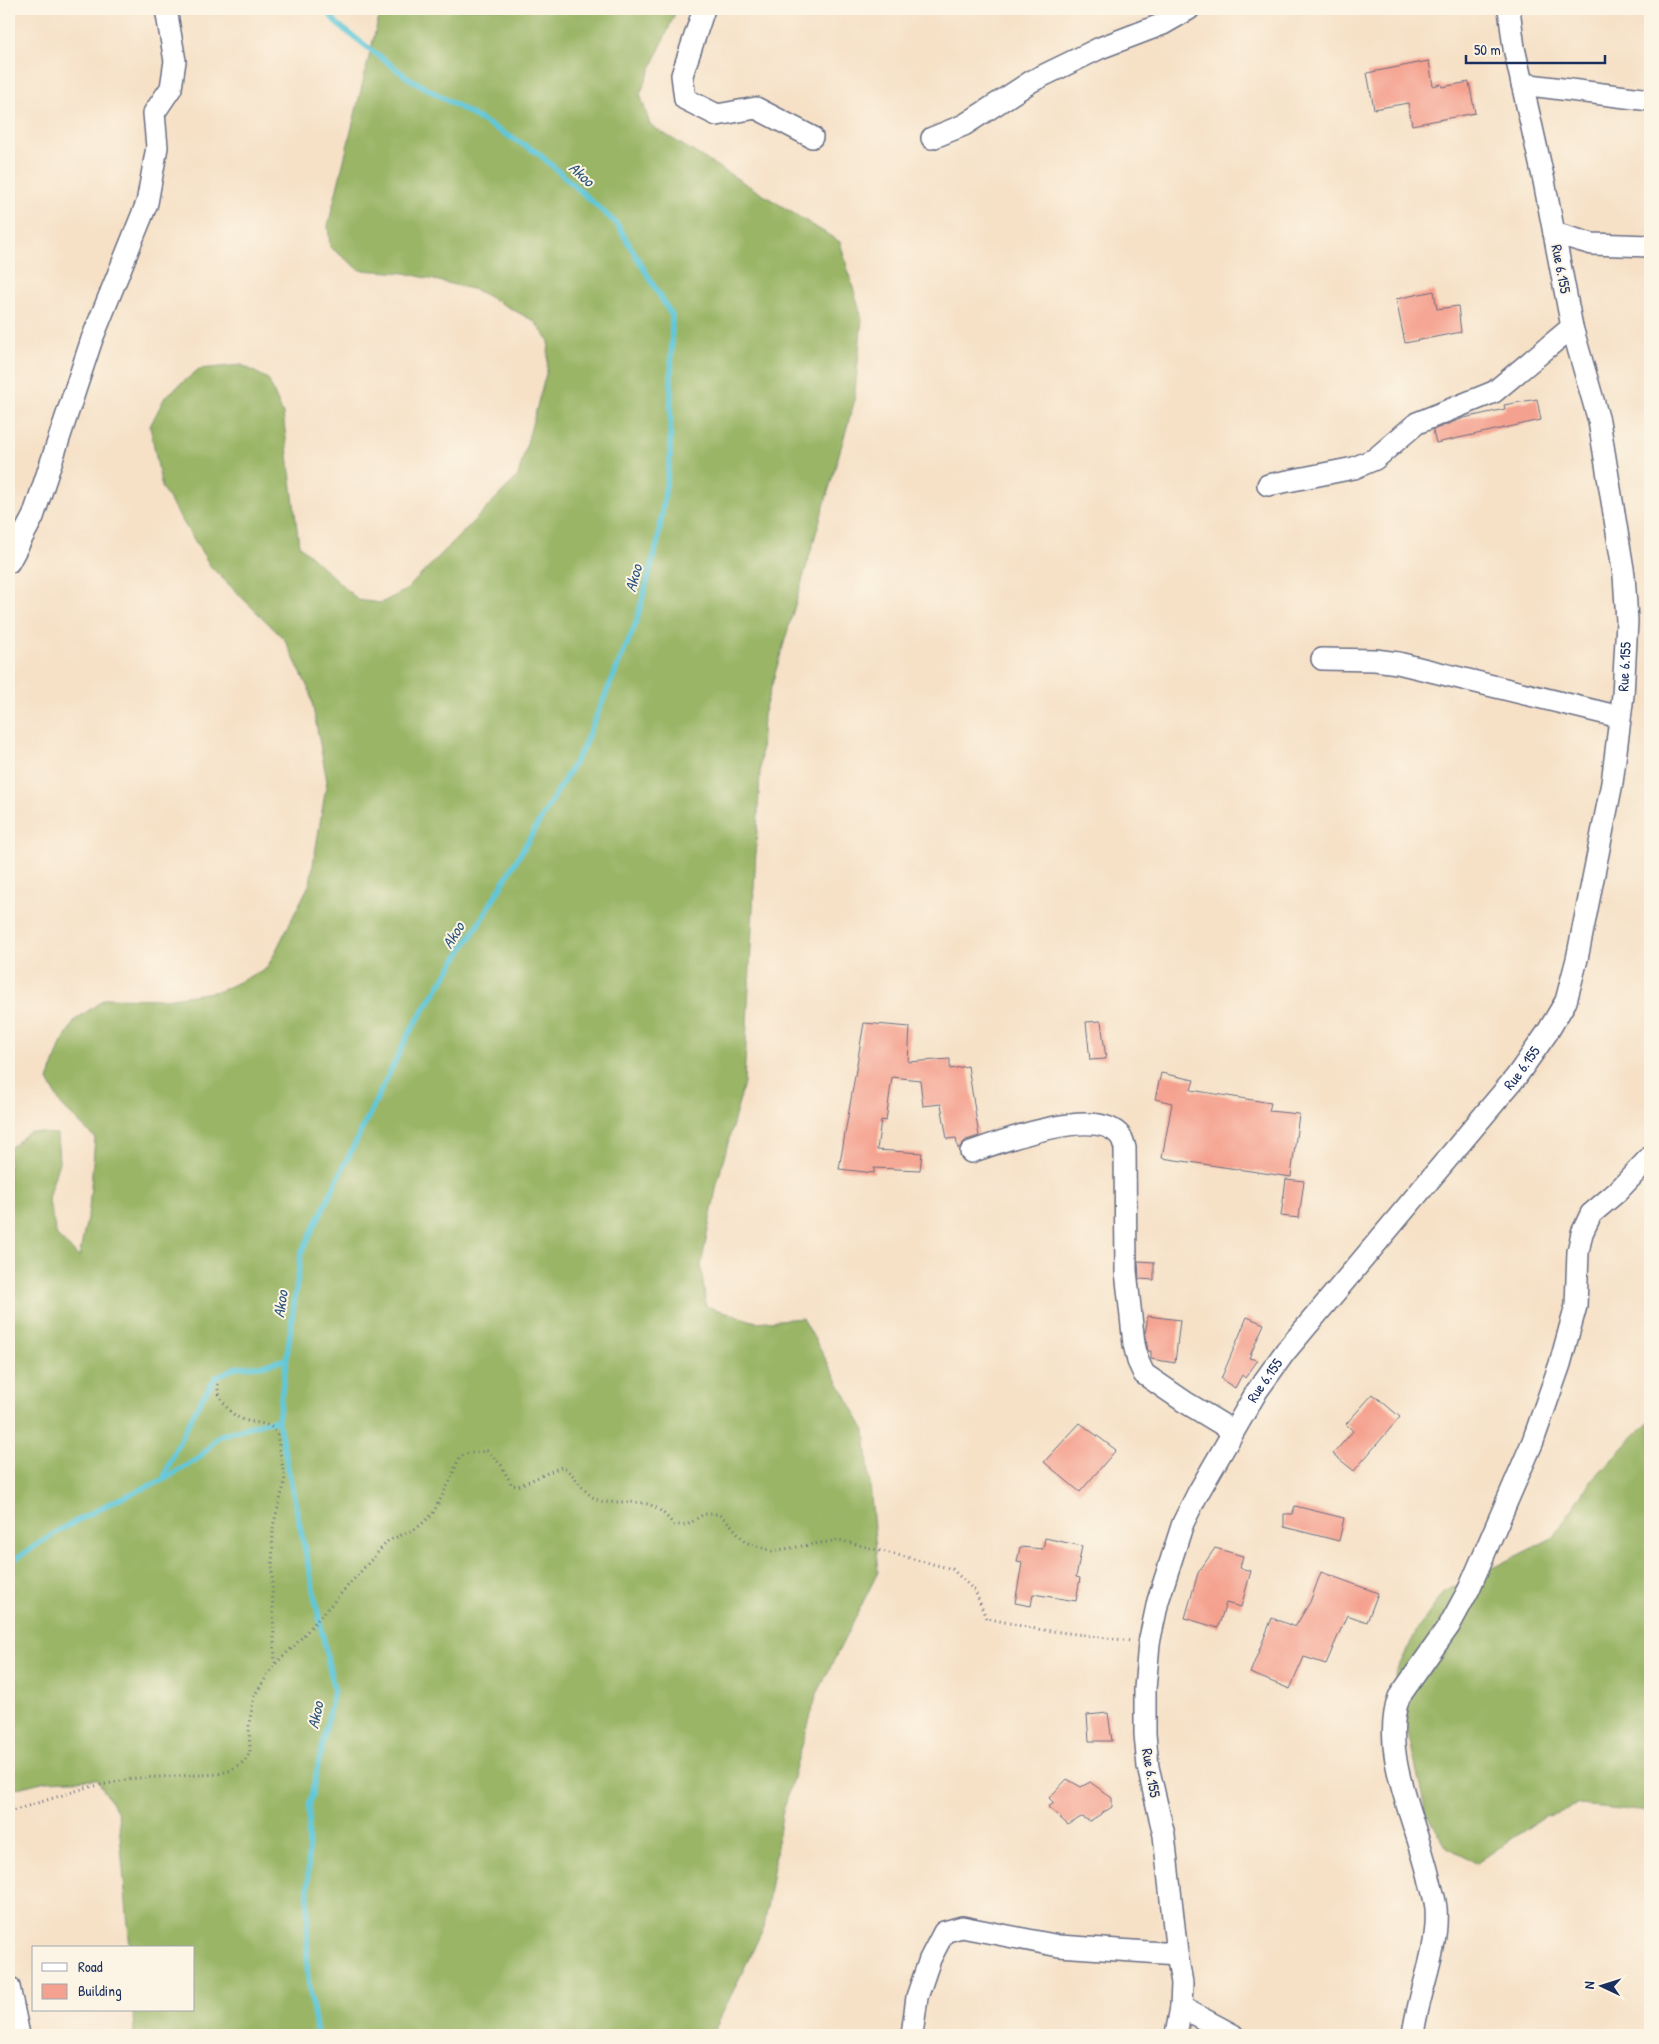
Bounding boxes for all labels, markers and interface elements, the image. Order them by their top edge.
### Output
scale bar [1466,32,1605,64]
text: 50 m [1474,39,1501,60]
water label: Akoo [564,157,601,192]
street label: Rue 6.155 [1546,243,1577,296]
water label: Akoo [619,560,648,594]
street label: Rue 6.155 [1612,641,1636,692]
water label: Akoo [437,916,470,952]
street label: Rue 6.155 [1499,1041,1545,1094]
water label: Akoo [267,1287,293,1319]
street label: Rue 6.155 [1242,1353,1288,1406]
water label: Akoo [301,1698,329,1731]
street label: Rue 6.155 [1137,1747,1166,1800]
legend [32,1946,195,2012]
text: Road [78,1956,103,1977]
north arrow [1576,1962,1626,2012]
text: Building [78,1980,122,2001]
text: N [1579,1980,1598,1989]

